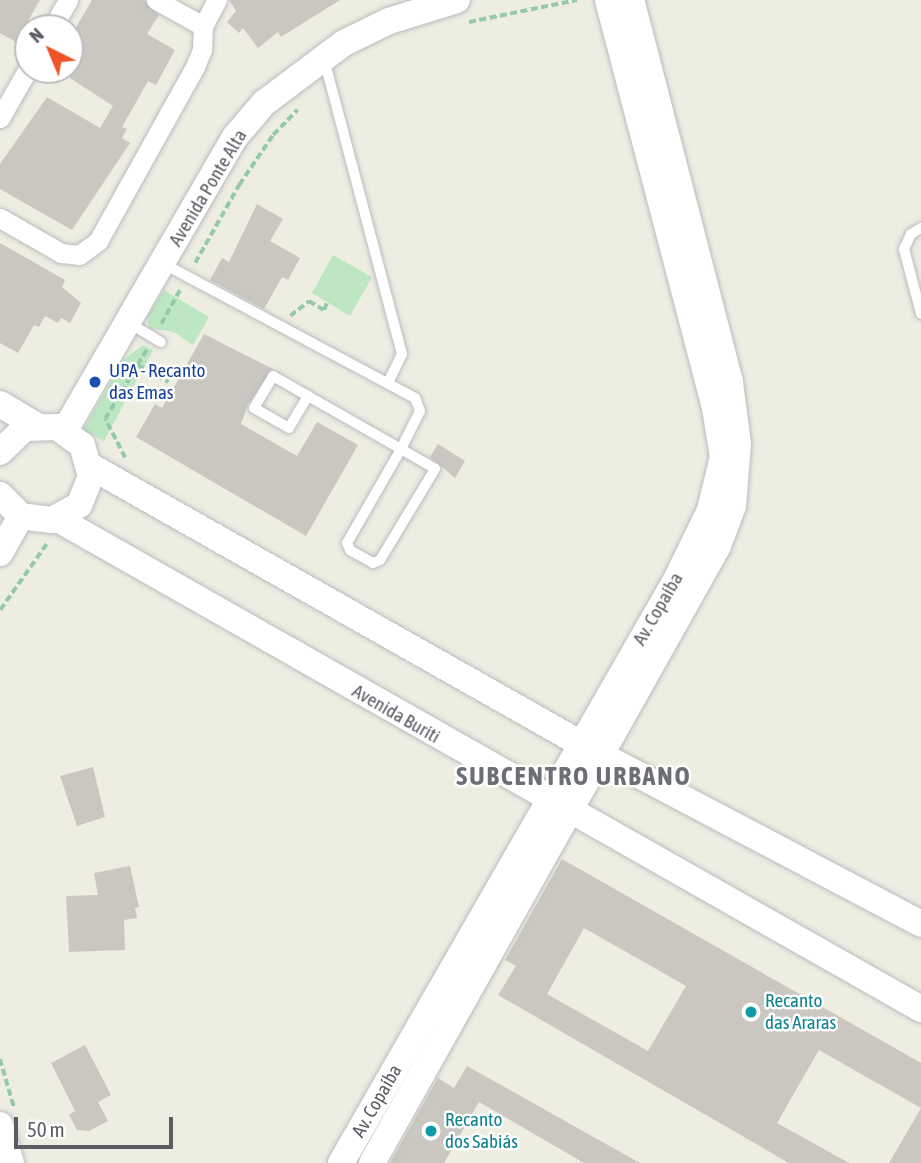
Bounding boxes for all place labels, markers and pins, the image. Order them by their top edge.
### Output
place label: UPA - Recanto das Emas [109,360,205,404]
marker: UPA - Recanto das Emas [87,374,103,390]
place label: Recanto das Araras [765,990,836,1034]
marker: Recanto das Araras [743,1004,759,1020]
place label: Recanto dos Sabiás [445,1109,518,1153]
marker: Recanto dos Sabiás [423,1123,439,1139]

